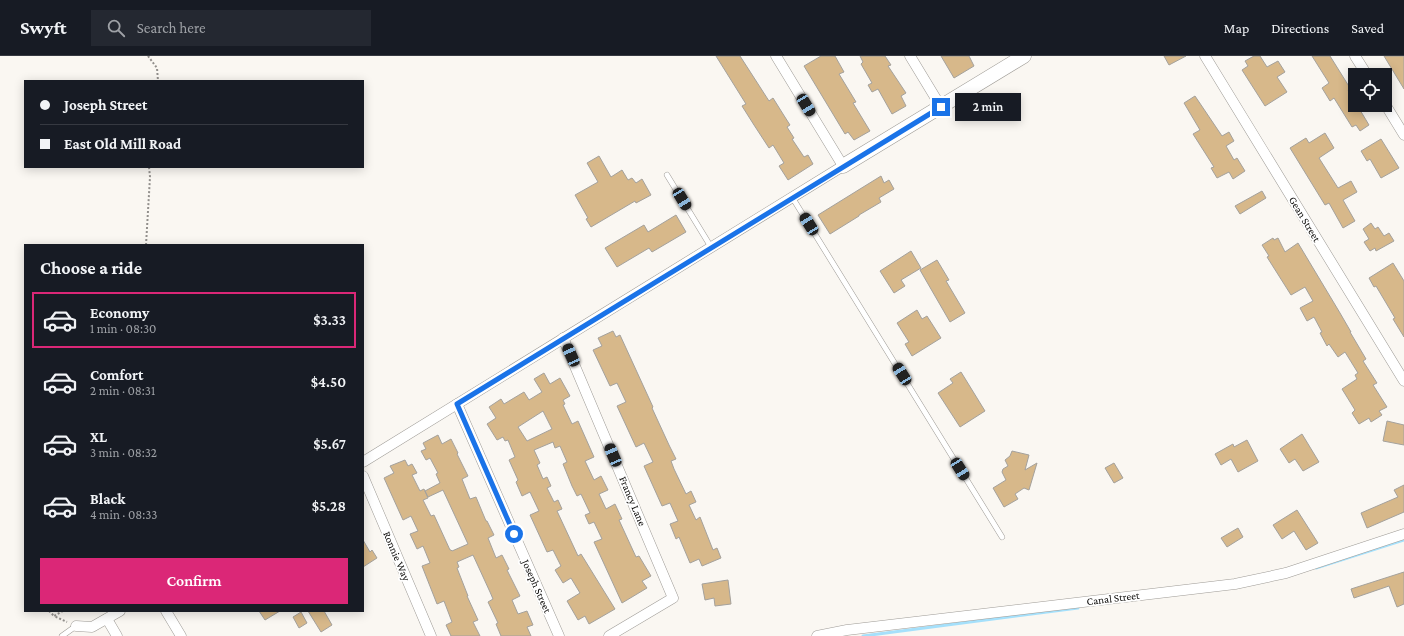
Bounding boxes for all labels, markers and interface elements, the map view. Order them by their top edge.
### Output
search box [91,10,371,46]
text: Swyft [20,17,67,38]
icon: search [105,17,127,39]
text: Search here [137,20,206,36]
text: Map [1224,20,1249,36]
text: Directions [1271,20,1329,36]
text: Saved [1351,20,1384,36]
map controls [1348,68,1392,112]
button: locate [1348,68,1392,112]
car [795,92,817,118]
callout: 2 min [955,93,1021,121]
text: Joseph Street [64,97,147,113]
route end [932,98,950,116]
text: 2 min [973,99,1003,114]
text: East Old Mill Road [64,136,181,152]
car [671,186,693,212]
street label: Gean Street [1287,194,1323,244]
car [798,211,820,237]
text: Choose a ride [40,258,142,278]
icon: car [42,302,78,338]
text: Economy [90,305,149,321]
text: $3.33 [313,312,346,328]
text: 1 min · 08:30 [90,321,156,336]
car [561,342,581,368]
car [891,361,913,387]
icon: car [42,364,78,400]
text: Comfort [90,367,144,383]
text: $4.50 [311,374,346,390]
text: 2 min · 08:31 [90,383,155,398]
icon: car [42,426,78,462]
text: XL [90,429,107,445]
text: $5.67 [313,436,346,452]
car [603,442,623,468]
text: 3 min · 08:32 [90,445,157,460]
car [949,456,971,482]
street label: Francy Lane [616,474,649,528]
icon: car [42,488,78,524]
text: Black [90,491,125,507]
text: $5.28 [312,498,346,514]
text: 4 min · 08:33 [90,507,158,522]
route start [505,525,523,543]
street label: Ronnie Way [380,529,413,584]
street label: Joseph Street [519,556,554,615]
button: Confirm [40,558,348,604]
street label: Canal Street [1086,589,1141,607]

